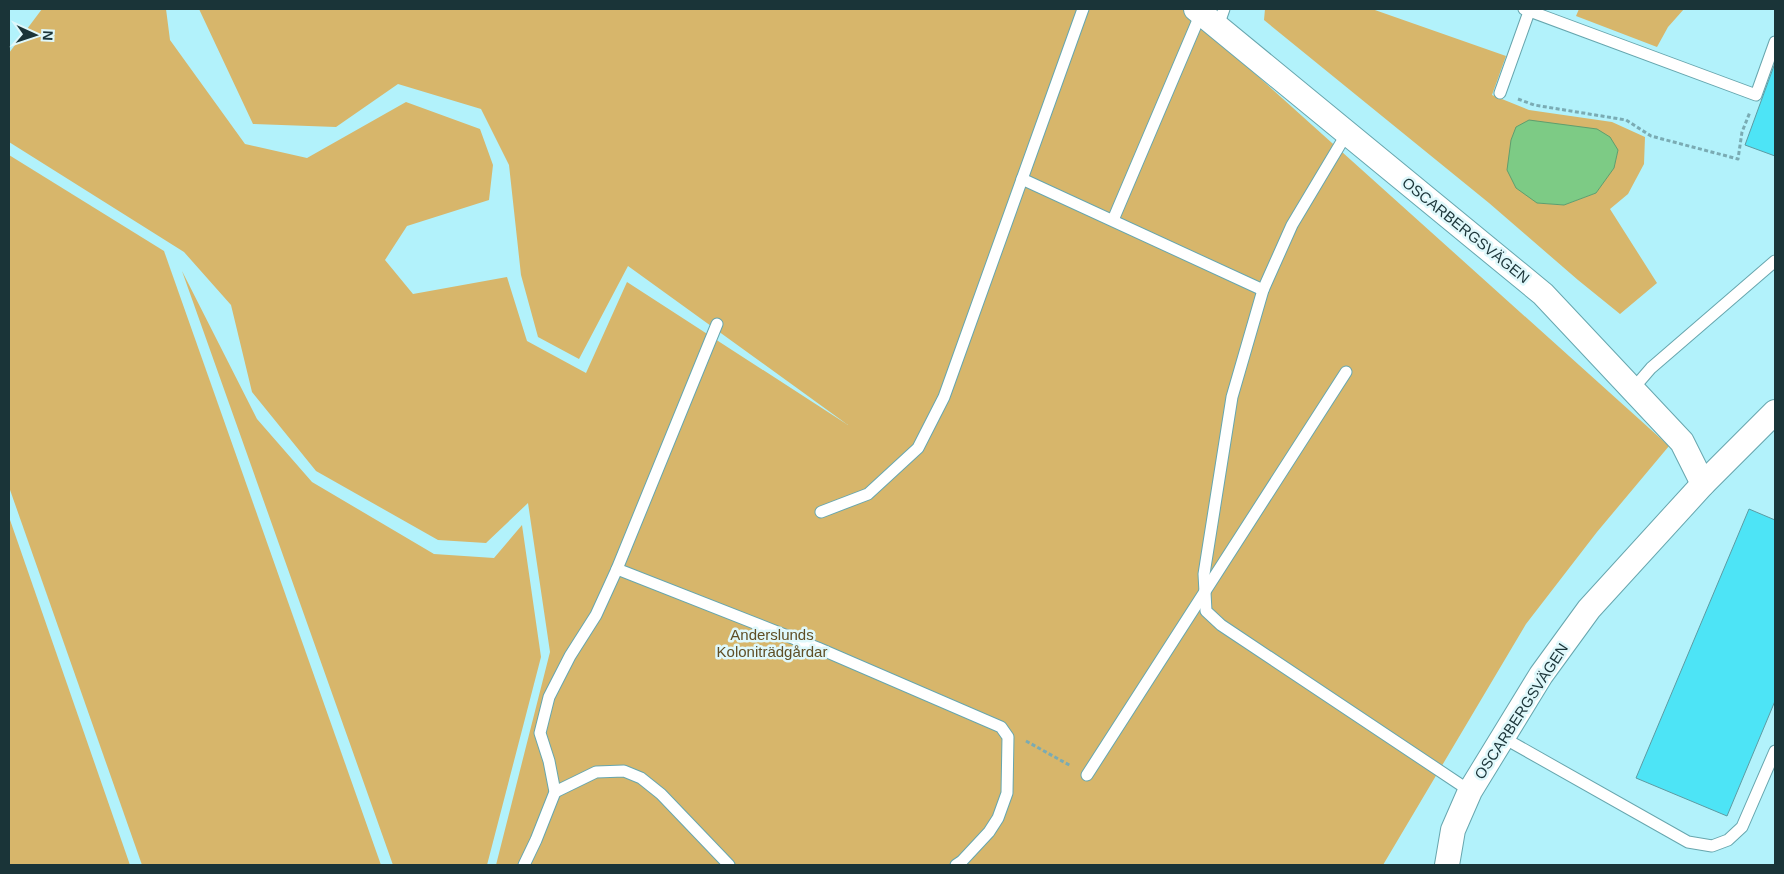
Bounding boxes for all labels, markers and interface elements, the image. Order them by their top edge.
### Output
north arrow [10,10,60,60]
text: N [40,30,56,41]
street label: OSCARBERGSVÄGEN [1399,174,1533,286]
park label: Anderslunds Koloniträdgårdar [717,626,827,660]
street label: OSCARBERGSVÄGEN [1471,640,1571,782]

